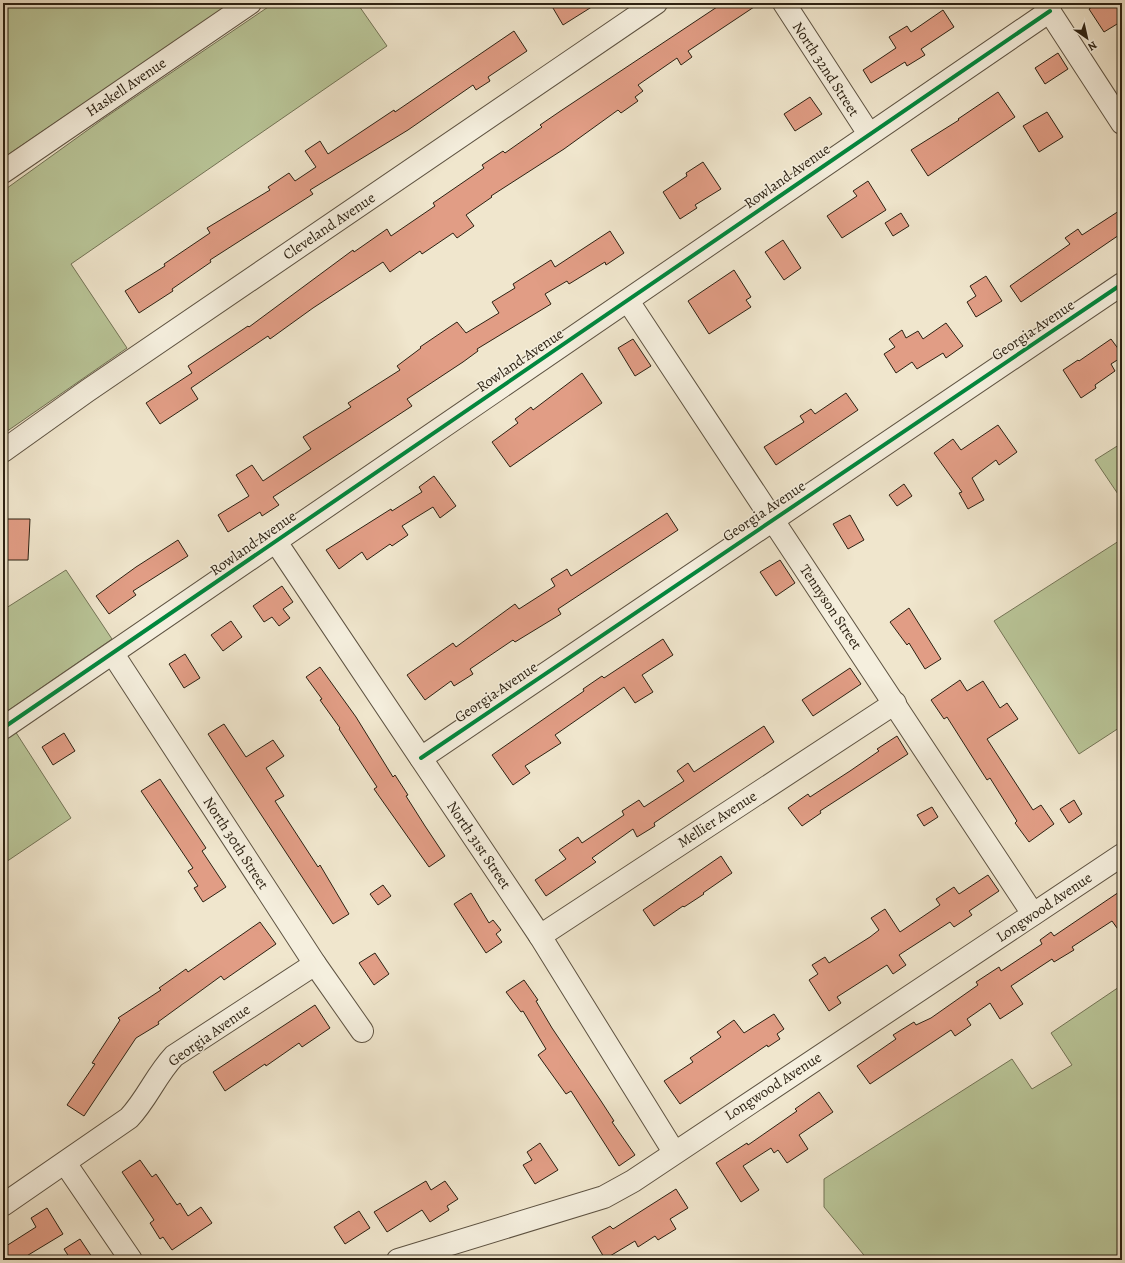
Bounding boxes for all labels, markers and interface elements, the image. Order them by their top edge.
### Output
street label: North 32nd Street [788,18,864,120]
north arrow [1067,18,1107,58]
text: N [1085,37,1100,54]
street label: Haskell Avenue [82,53,170,121]
street label: Rowland Avenue [740,139,834,213]
street label: Cleveland Avenue [279,188,379,264]
street label: Georgia Avenue [988,295,1079,365]
street label: Rowland Avenue [473,323,568,397]
street label: Georgia Avenue [719,476,810,546]
street label: Rowland Avenue [206,506,300,580]
street label: Tennyson Street [795,561,867,653]
street label: Georgia Avenue [451,657,542,727]
street label: Mellier Avenue [673,786,761,852]
street label: North 30th Street [199,793,273,893]
street label: North 31st Street [442,797,516,893]
street label: Longwood Avenue [992,867,1096,947]
street label: Georgia Avenue [164,999,254,1071]
street label: Longwood Avenue [721,1047,826,1125]

